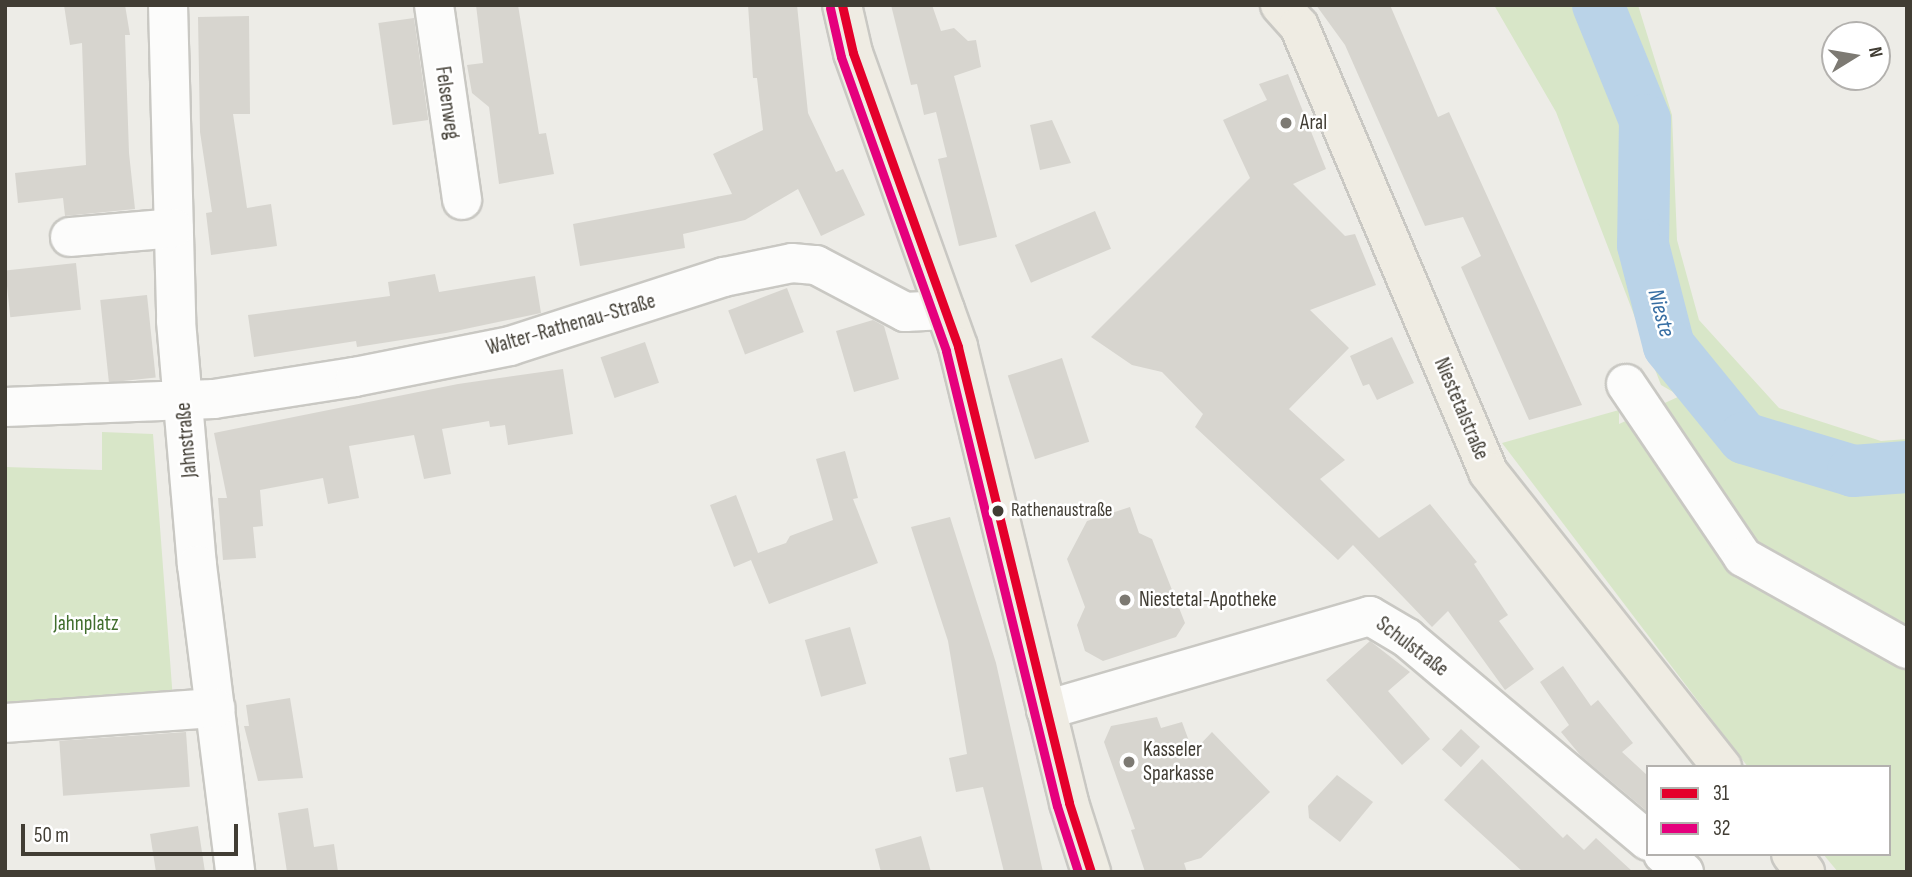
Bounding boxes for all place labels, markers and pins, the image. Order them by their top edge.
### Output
place label: Aral [1300,110,1327,136]
marker: Aral [1278,115,1294,131]
place label: Rathenaustraße [1011,500,1112,522]
marker: Rathenaustraße [991,504,1005,518]
place label: Niestetal-Apotheke [1139,587,1277,613]
marker: Niestetal-Apotheke [1117,592,1133,608]
place label: Kasseler Sparkasse [1143,737,1214,787]
marker: Kasseler Sparkasse [1121,754,1137,770]

